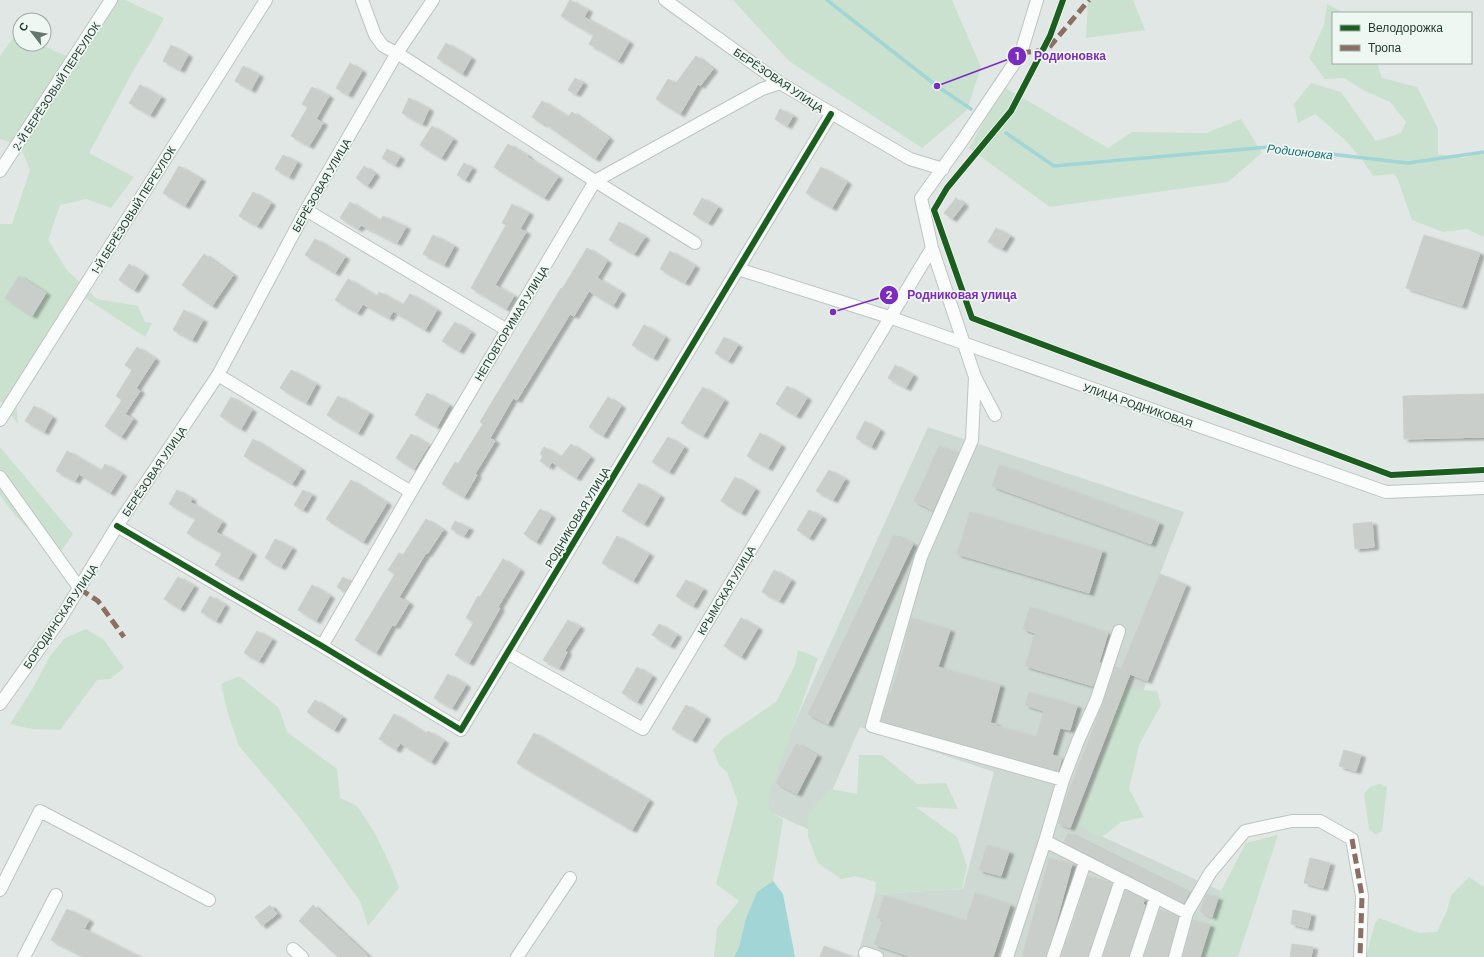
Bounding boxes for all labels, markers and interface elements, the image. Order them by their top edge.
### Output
north arrow [12,12,52,52]
legend [1332,12,1472,64]
street label: 2-Й БЕРЁЗОВЫЙ ПЕРЕУЛОК [10,19,103,153]
text: С [15,20,31,33]
text: Велодорожка [1368,20,1443,35]
text: Тропа [1368,40,1402,55]
callout: Родионовка [1007,44,1114,68]
street label: БЕРЁЗОВАЯ УЛИЦА [731,45,827,115]
text: 1 [1015,48,1019,62]
text: Родионовка [1034,48,1106,63]
street label: БЕРЁЗОВАЯ УЛИЦА [289,135,353,234]
water label: Родионовка [1266,141,1334,161]
street label: 1-Й БЕРЁЗОВЫЙ ПЕРЕУЛОК [88,143,178,276]
street label: НЕПОВТОРИМАЯ УЛИЦА [471,262,551,383]
callout: Родниковая улица [879,283,1024,307]
text: 2 [886,287,893,301]
text: Родниковая улица [907,287,1017,302]
street label: УЛИЦА РОДНИКОВАЯ [1081,380,1195,430]
street label: БЕРЁЗОВАЯ УЛИЦА [119,423,189,519]
street label: РОДНИКОВАЯ УЛИЦА [542,464,613,570]
street label: КРЫМСКАЯ УЛИЦА [694,542,758,637]
street label: БОРОДИНСКАЯ УЛИЦА [20,561,100,671]

